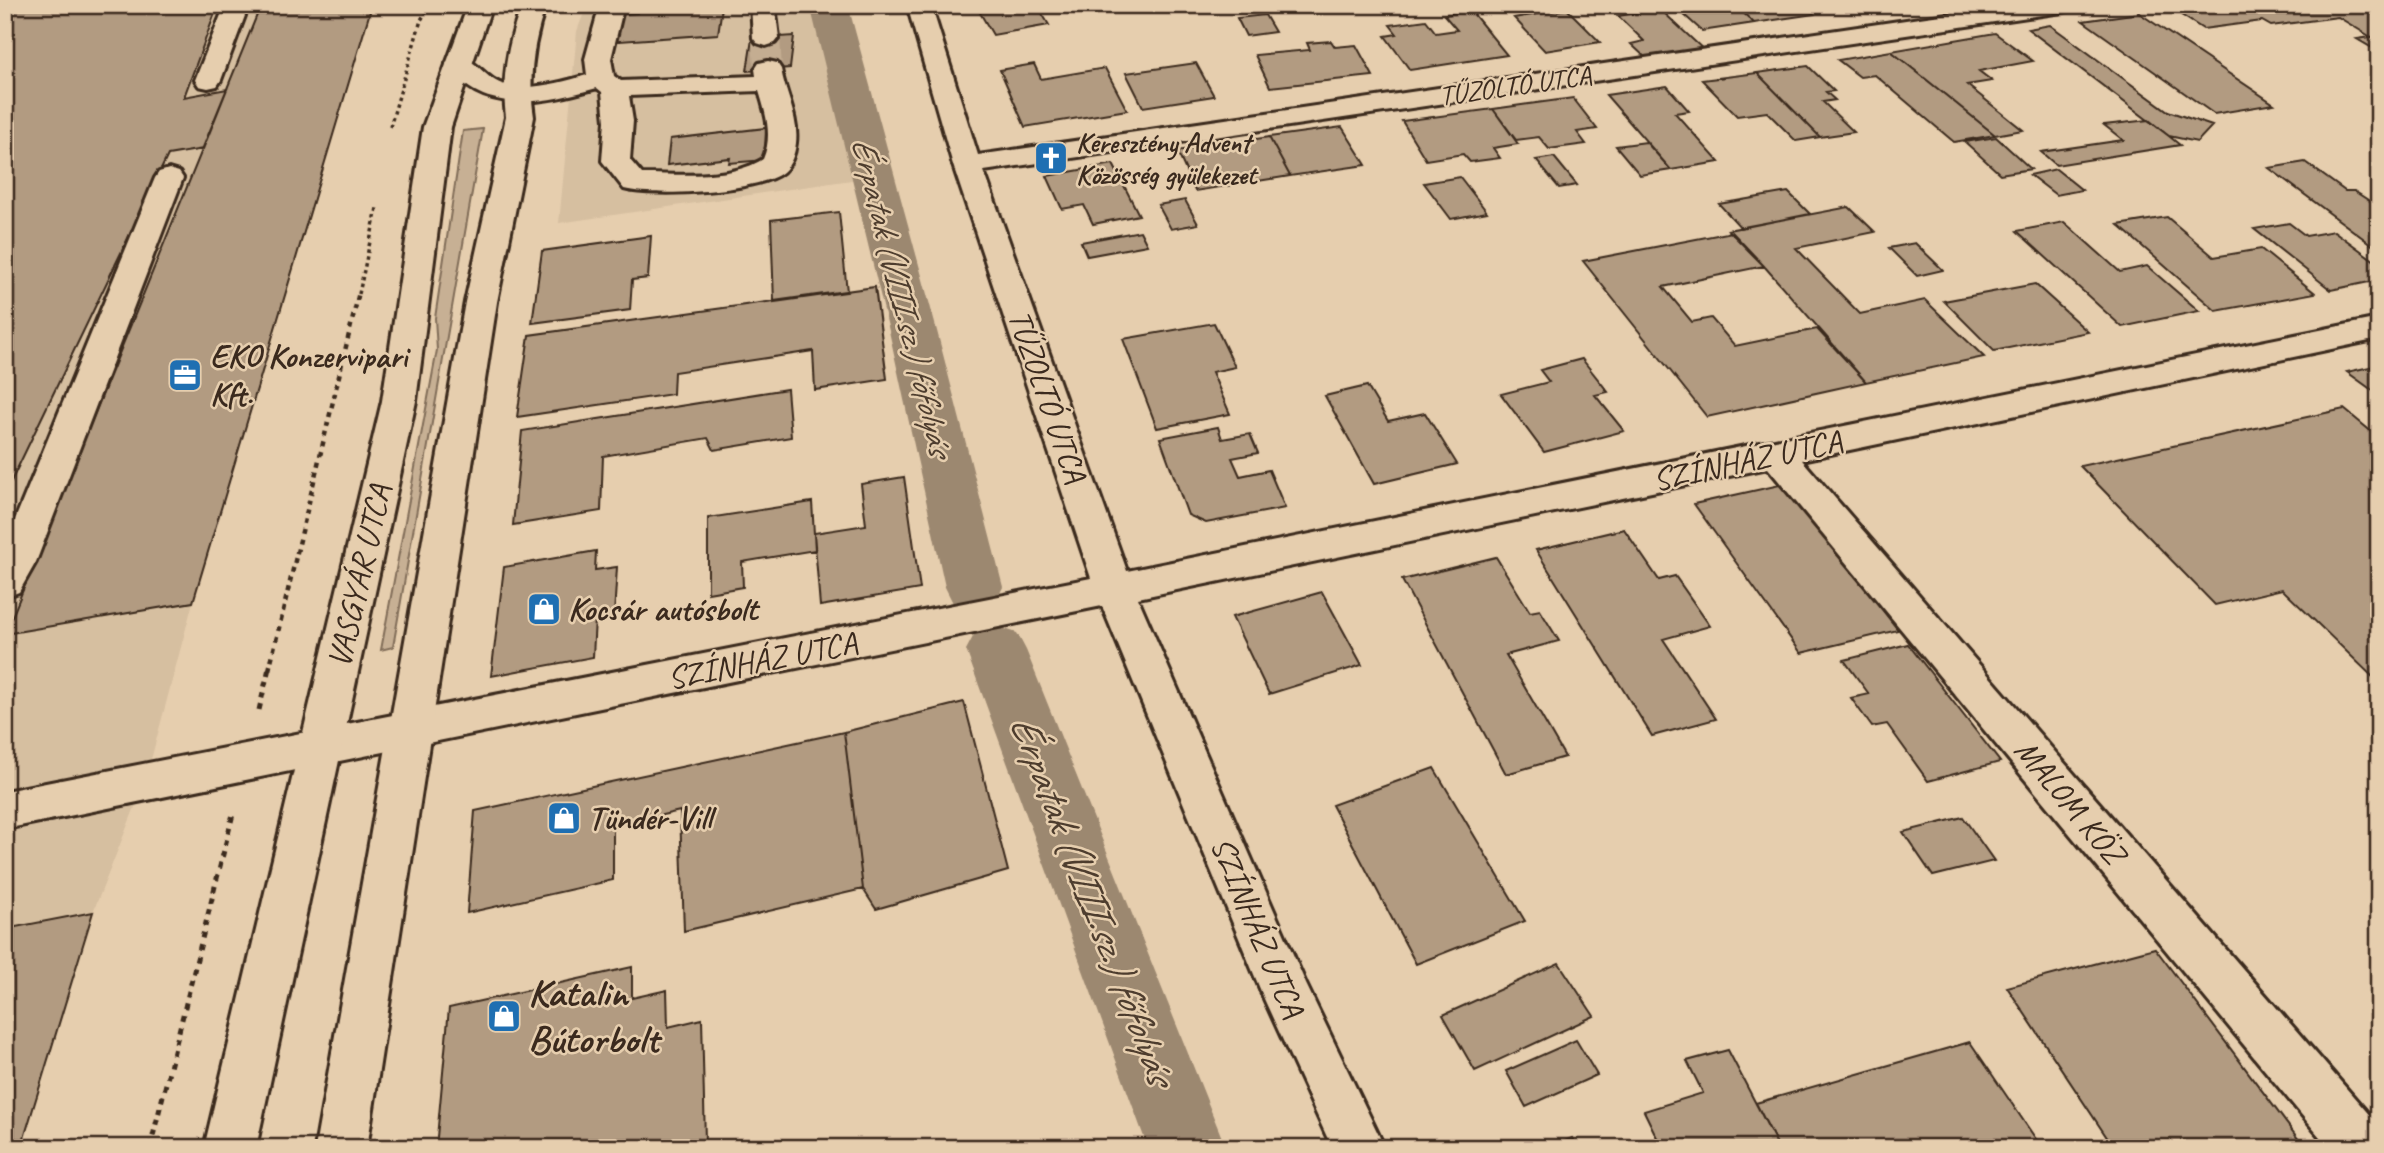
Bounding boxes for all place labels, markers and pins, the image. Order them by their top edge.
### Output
place label: Keresztény Advent Közösség gyülekezet [1076,125,1259,192]
church icon: Keresztény Advent Közösség gyülekezet [1032,139,1070,177]
place label: EKO Konzervipari Kft. [210,335,412,415]
office icon: EKO Konzervipari Kft. [166,356,204,394]
place label: Kocsár autósbolt [568,588,760,630]
shop icon: Kocsár autósbolt [525,590,563,628]
place label: Tündér-Vill [588,797,718,839]
shop icon: Tündér-Vill [545,799,583,837]
place label: Katalin Bútorbolt [528,968,663,1064]
shop icon: Katalin Bútorbolt [485,997,523,1035]

